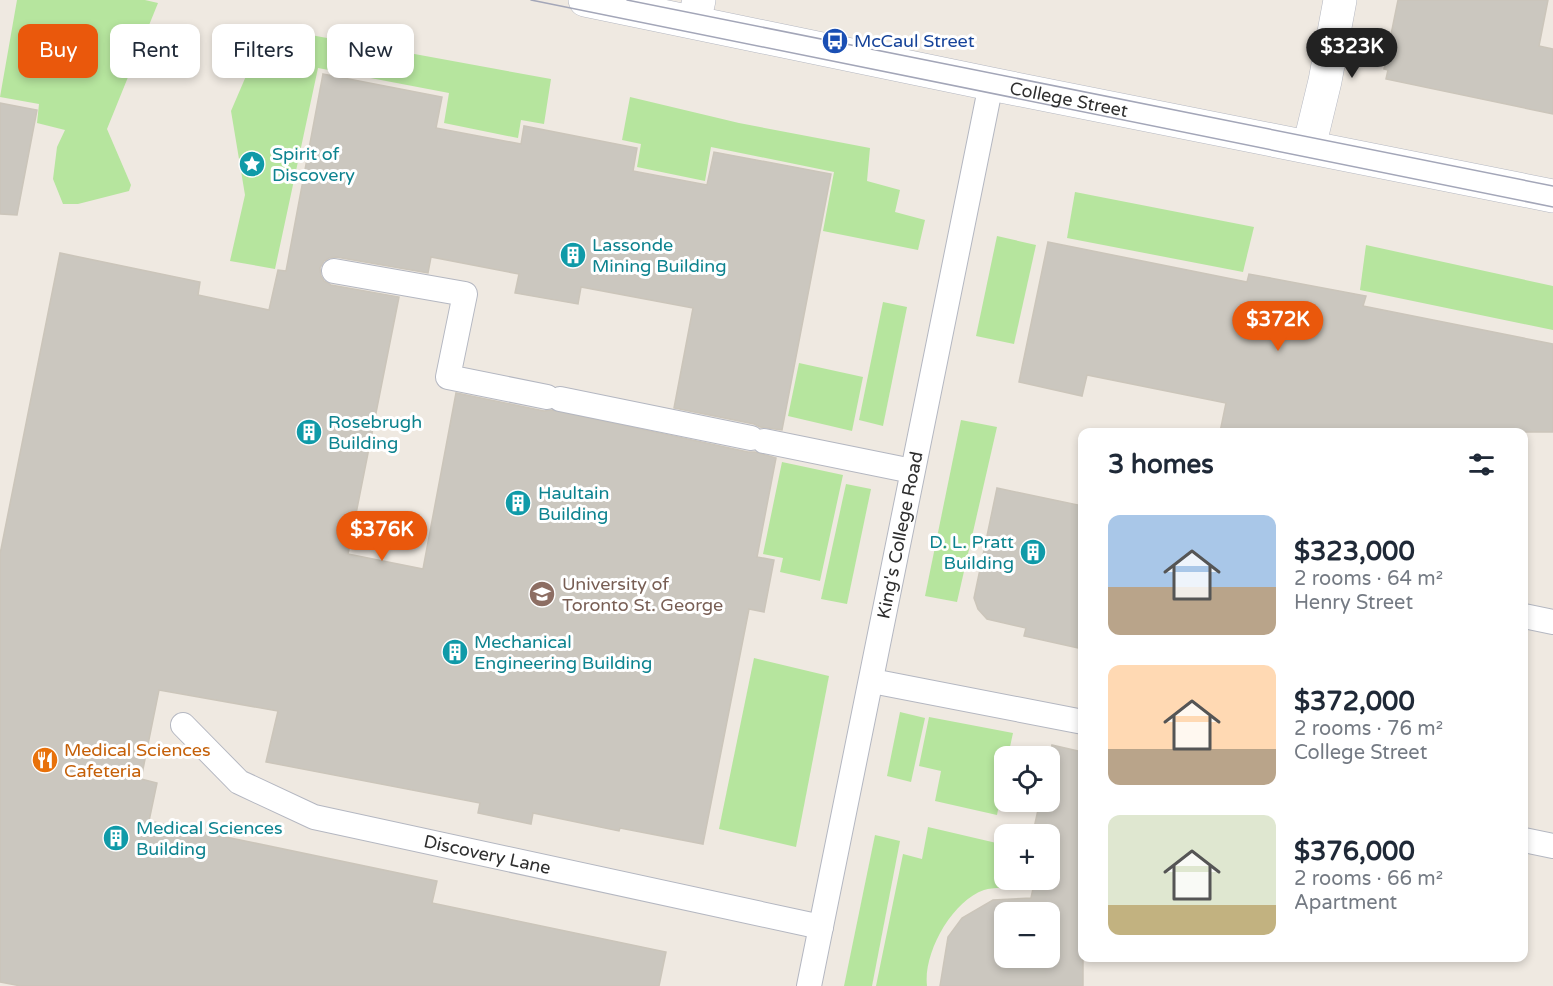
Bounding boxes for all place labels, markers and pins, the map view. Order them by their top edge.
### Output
bus stop icon: McCaul Street [820,26,850,56]
pin: $323K [1310,28,1394,79]
place label: McCaul Street [854,30,975,52]
place label: Spirit of Discovery [272,143,355,186]
place icon: Spirit of Discovery [237,149,267,179]
place label: Lassonde Mining Building [592,234,727,277]
building icon: Lassonde Mining Building [558,240,588,270]
pin: $372K [1236,301,1320,352]
place label: Rosebrugh Building [328,411,422,454]
building icon: Rosebrugh Building [294,417,324,447]
place label: Haultain Building [538,482,610,525]
building icon: Haultain Building [503,488,533,518]
pin: $376K [340,511,424,562]
place label: D. L. Pratt Building [929,531,1014,574]
building icon: D. L. Pratt Building [1018,537,1048,567]
place label: University of Toronto St. George [562,573,723,616]
school or university icon: University of Toronto St. George [527,579,557,609]
place label: Mechanical Engineering Building [474,631,652,674]
building icon: Mechanical Engineering Building [440,637,470,667]
place label: Medical Sciences Cafeteria [64,739,211,782]
restaurant icon: Medical Sciences Cafeteria [30,745,60,775]
place label: Medical Sciences Building [136,817,283,860]
building icon: Medical Sciences Building [101,823,131,853]

